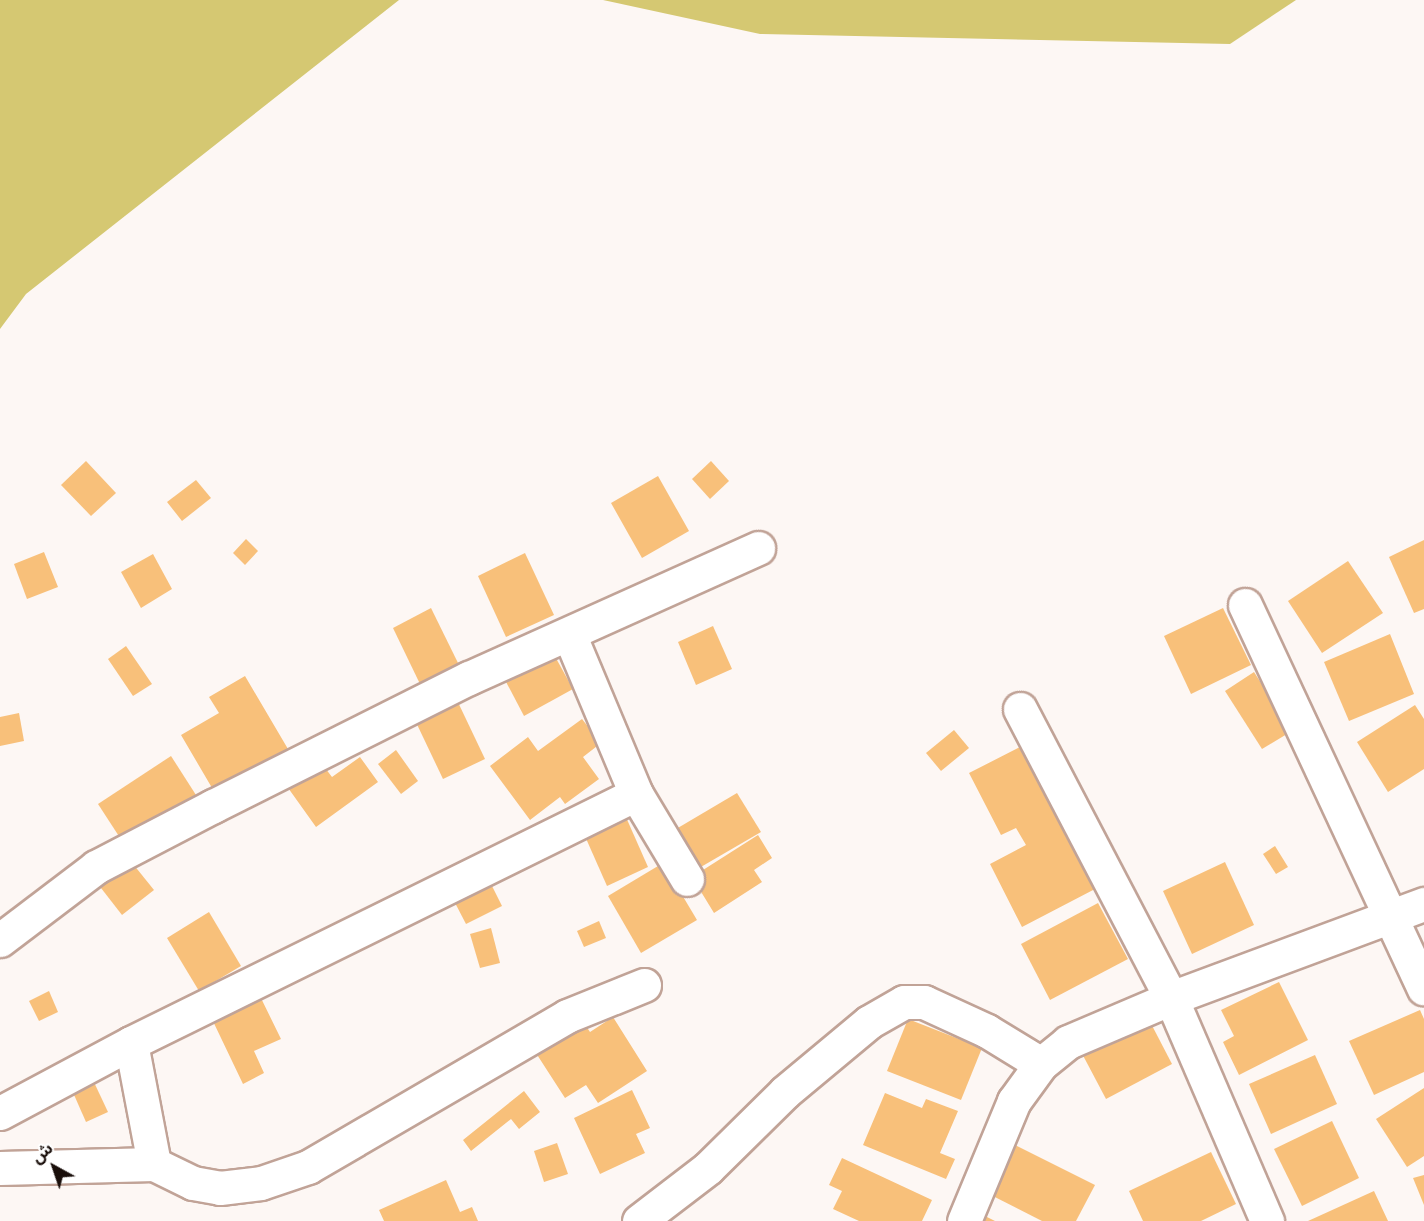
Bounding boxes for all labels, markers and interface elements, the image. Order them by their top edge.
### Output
north arrow [24,1137,84,1197]
text: ش [28,1139,57,1167]

